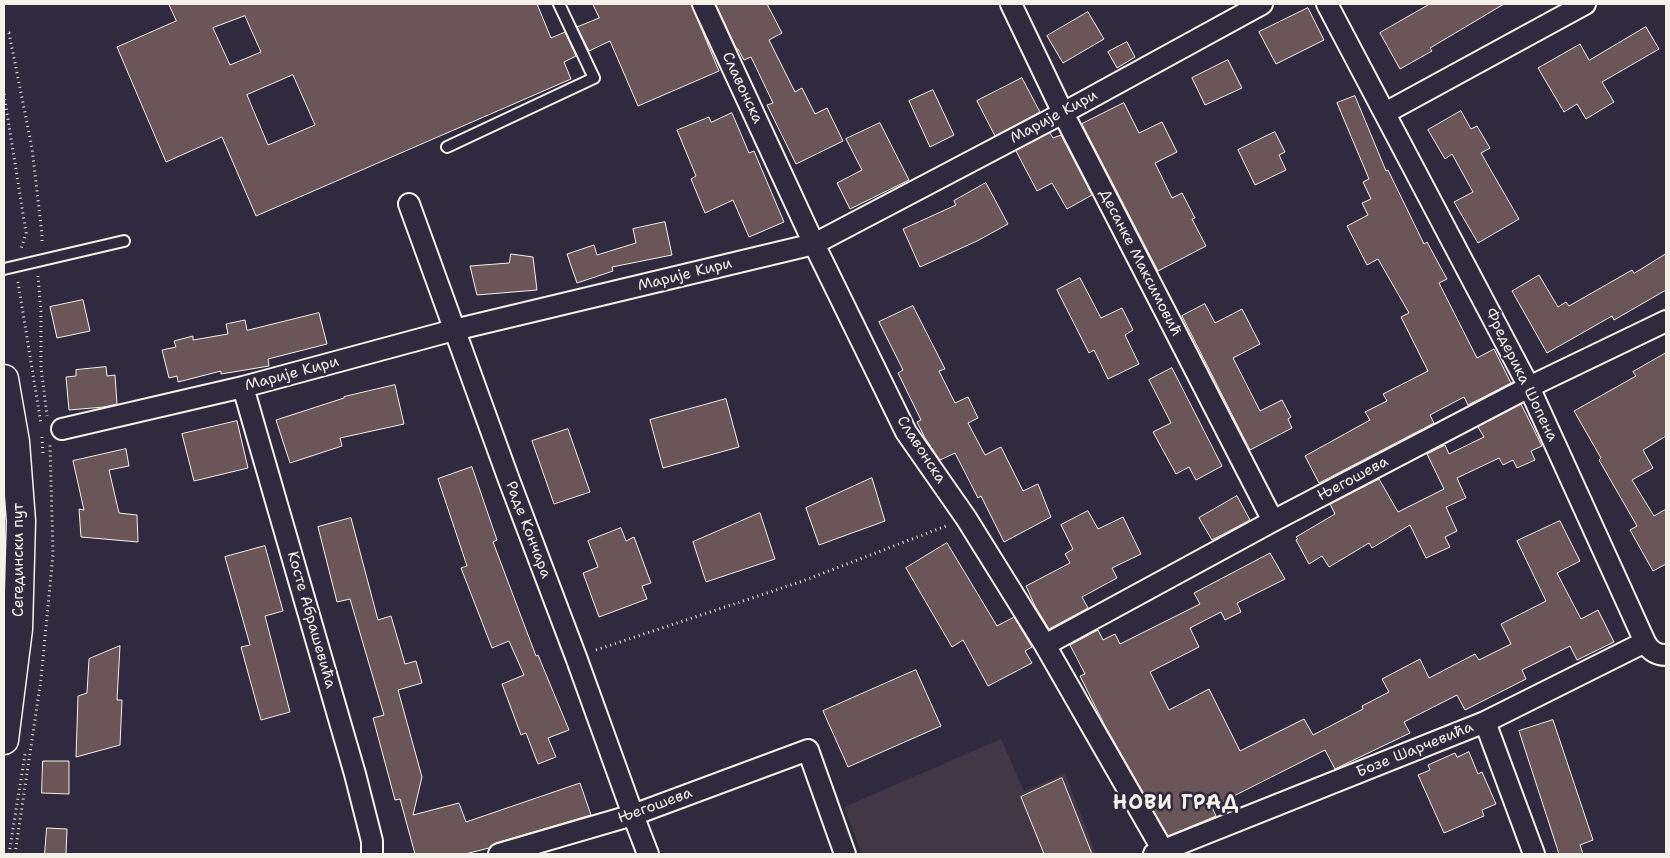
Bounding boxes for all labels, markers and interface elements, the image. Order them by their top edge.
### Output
street label: Славонска [718,49,766,127]
street label: Марије Кири [1007,86,1101,148]
street label: Десанке Максимовић [1095,186,1185,340]
street label: Марије Кири [636,255,734,295]
street label: Фредерика Шопена [1481,305,1561,445]
street label: Марије Кири [243,353,341,395]
street label: Славонска [892,413,950,487]
street label: Његошева [1314,453,1392,505]
street label: Раде Кончара [501,479,555,581]
street label: Сегедински пут [10,503,28,617]
street label: Косте Абрашевића [283,549,339,691]
street label: Бозе Шарчевића [1354,718,1476,782]
street label: Његошева [615,784,695,828]
district label: НОВИ ГРАД [1112,792,1240,816]

